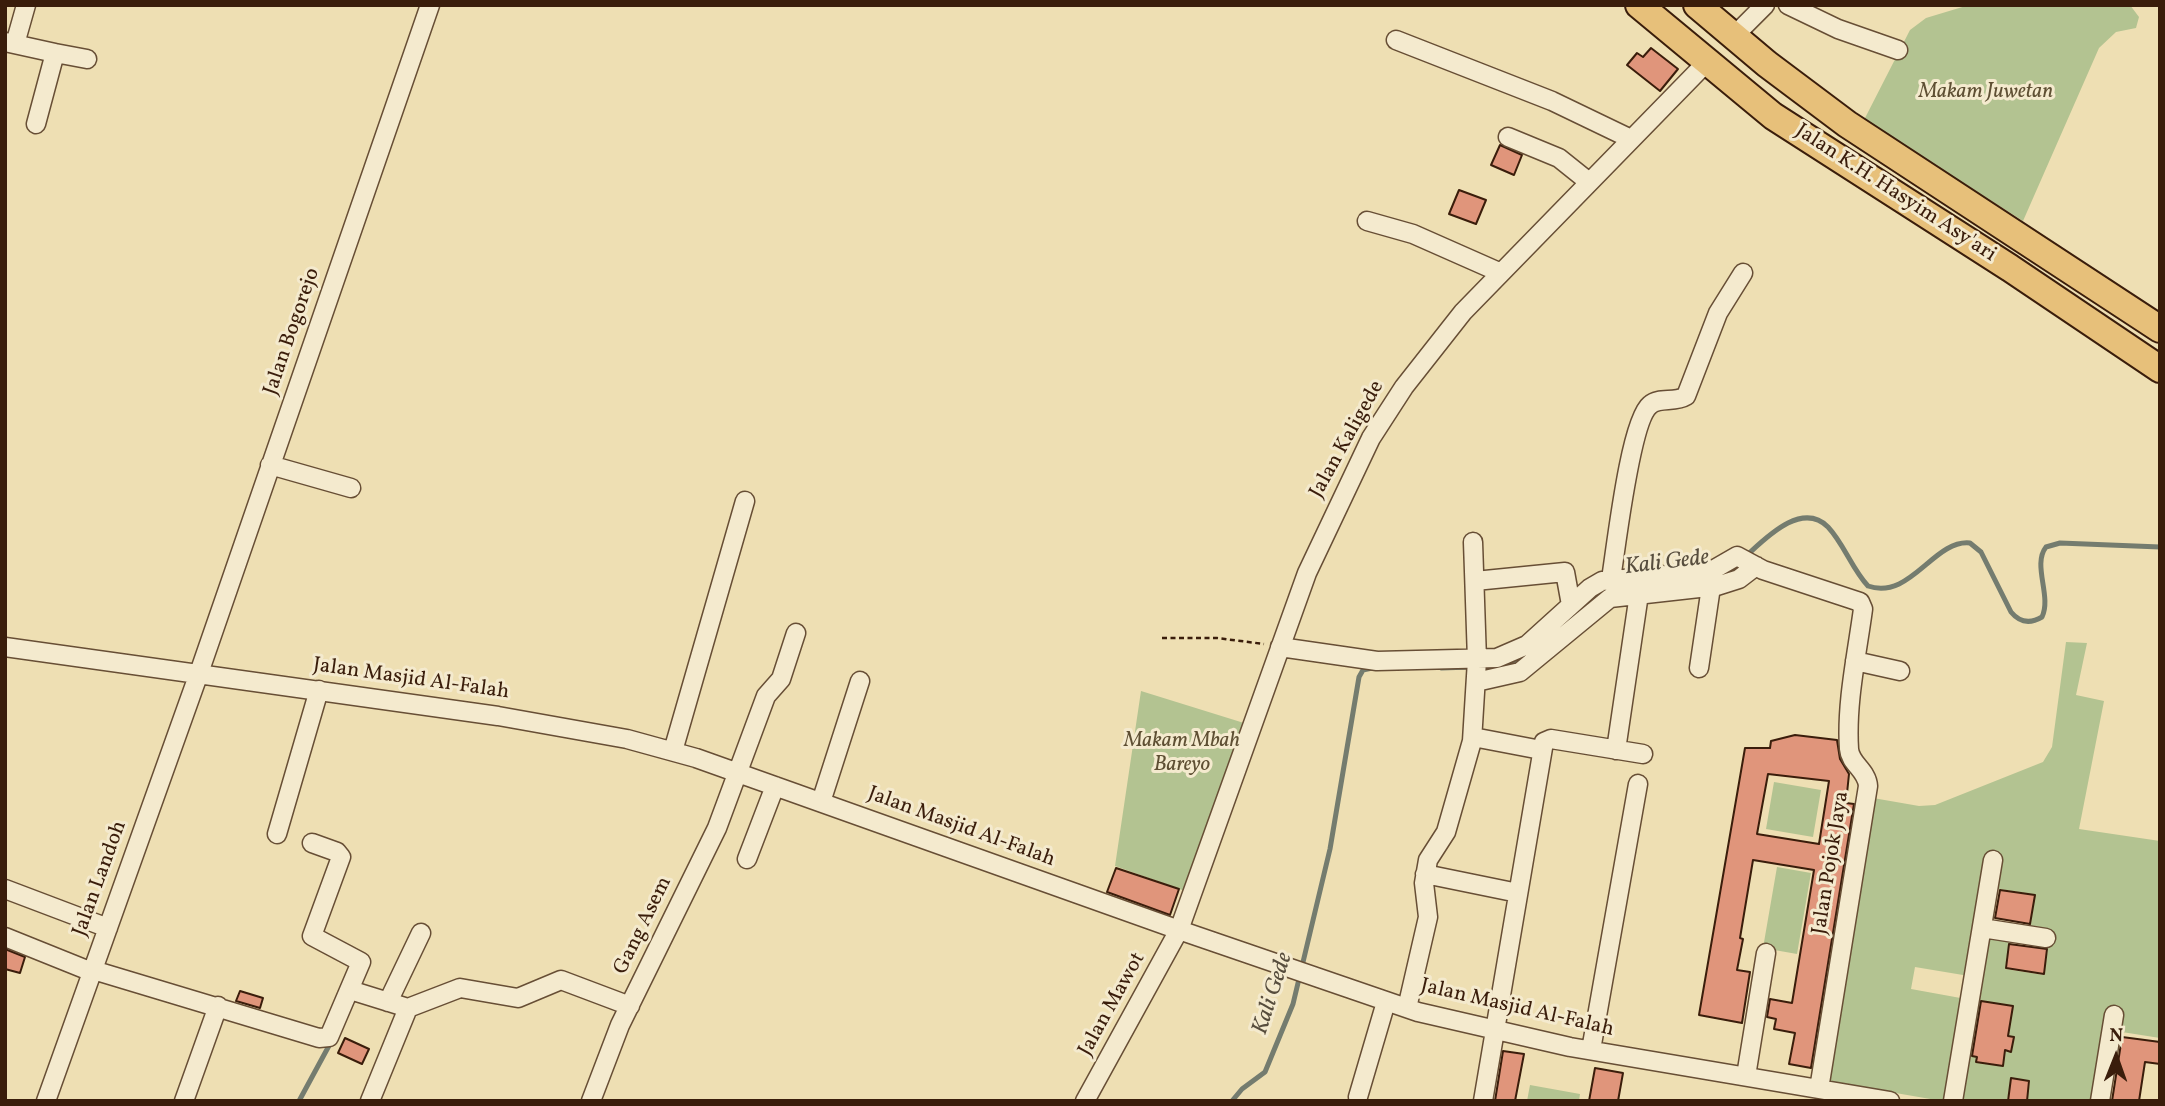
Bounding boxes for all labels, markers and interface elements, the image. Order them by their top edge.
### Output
park label: Makam Juwetan [1919,80,2053,106]
street label: Jalan K.H. Hasyim Asy'ari [1790,120,2000,268]
street label: Jalan Bogorejo [259,265,327,399]
street label: Jalan Kaligede [1305,377,1391,503]
water label: Kali Gede [1623,545,1711,583]
street label: Jalan Masjid Al-Falah [311,654,511,706]
park label: Makam Mbah Bareyo [1124,729,1240,779]
street label: Jalan Masjid Al-Falah [864,782,1058,874]
street label: Jalan Pojok Jaya [1808,789,1856,937]
street label: Jalan Landoh [68,818,134,940]
street label: Gang Asem [610,873,678,979]
street label: Jalan Mawot [1074,949,1152,1061]
water label: Kali Gede [1248,950,1300,1038]
street label: Jalan Masjid Al-Falah [1418,974,1616,1044]
north arrow [2081,1022,2151,1092]
text: N [2109,1023,2123,1049]

